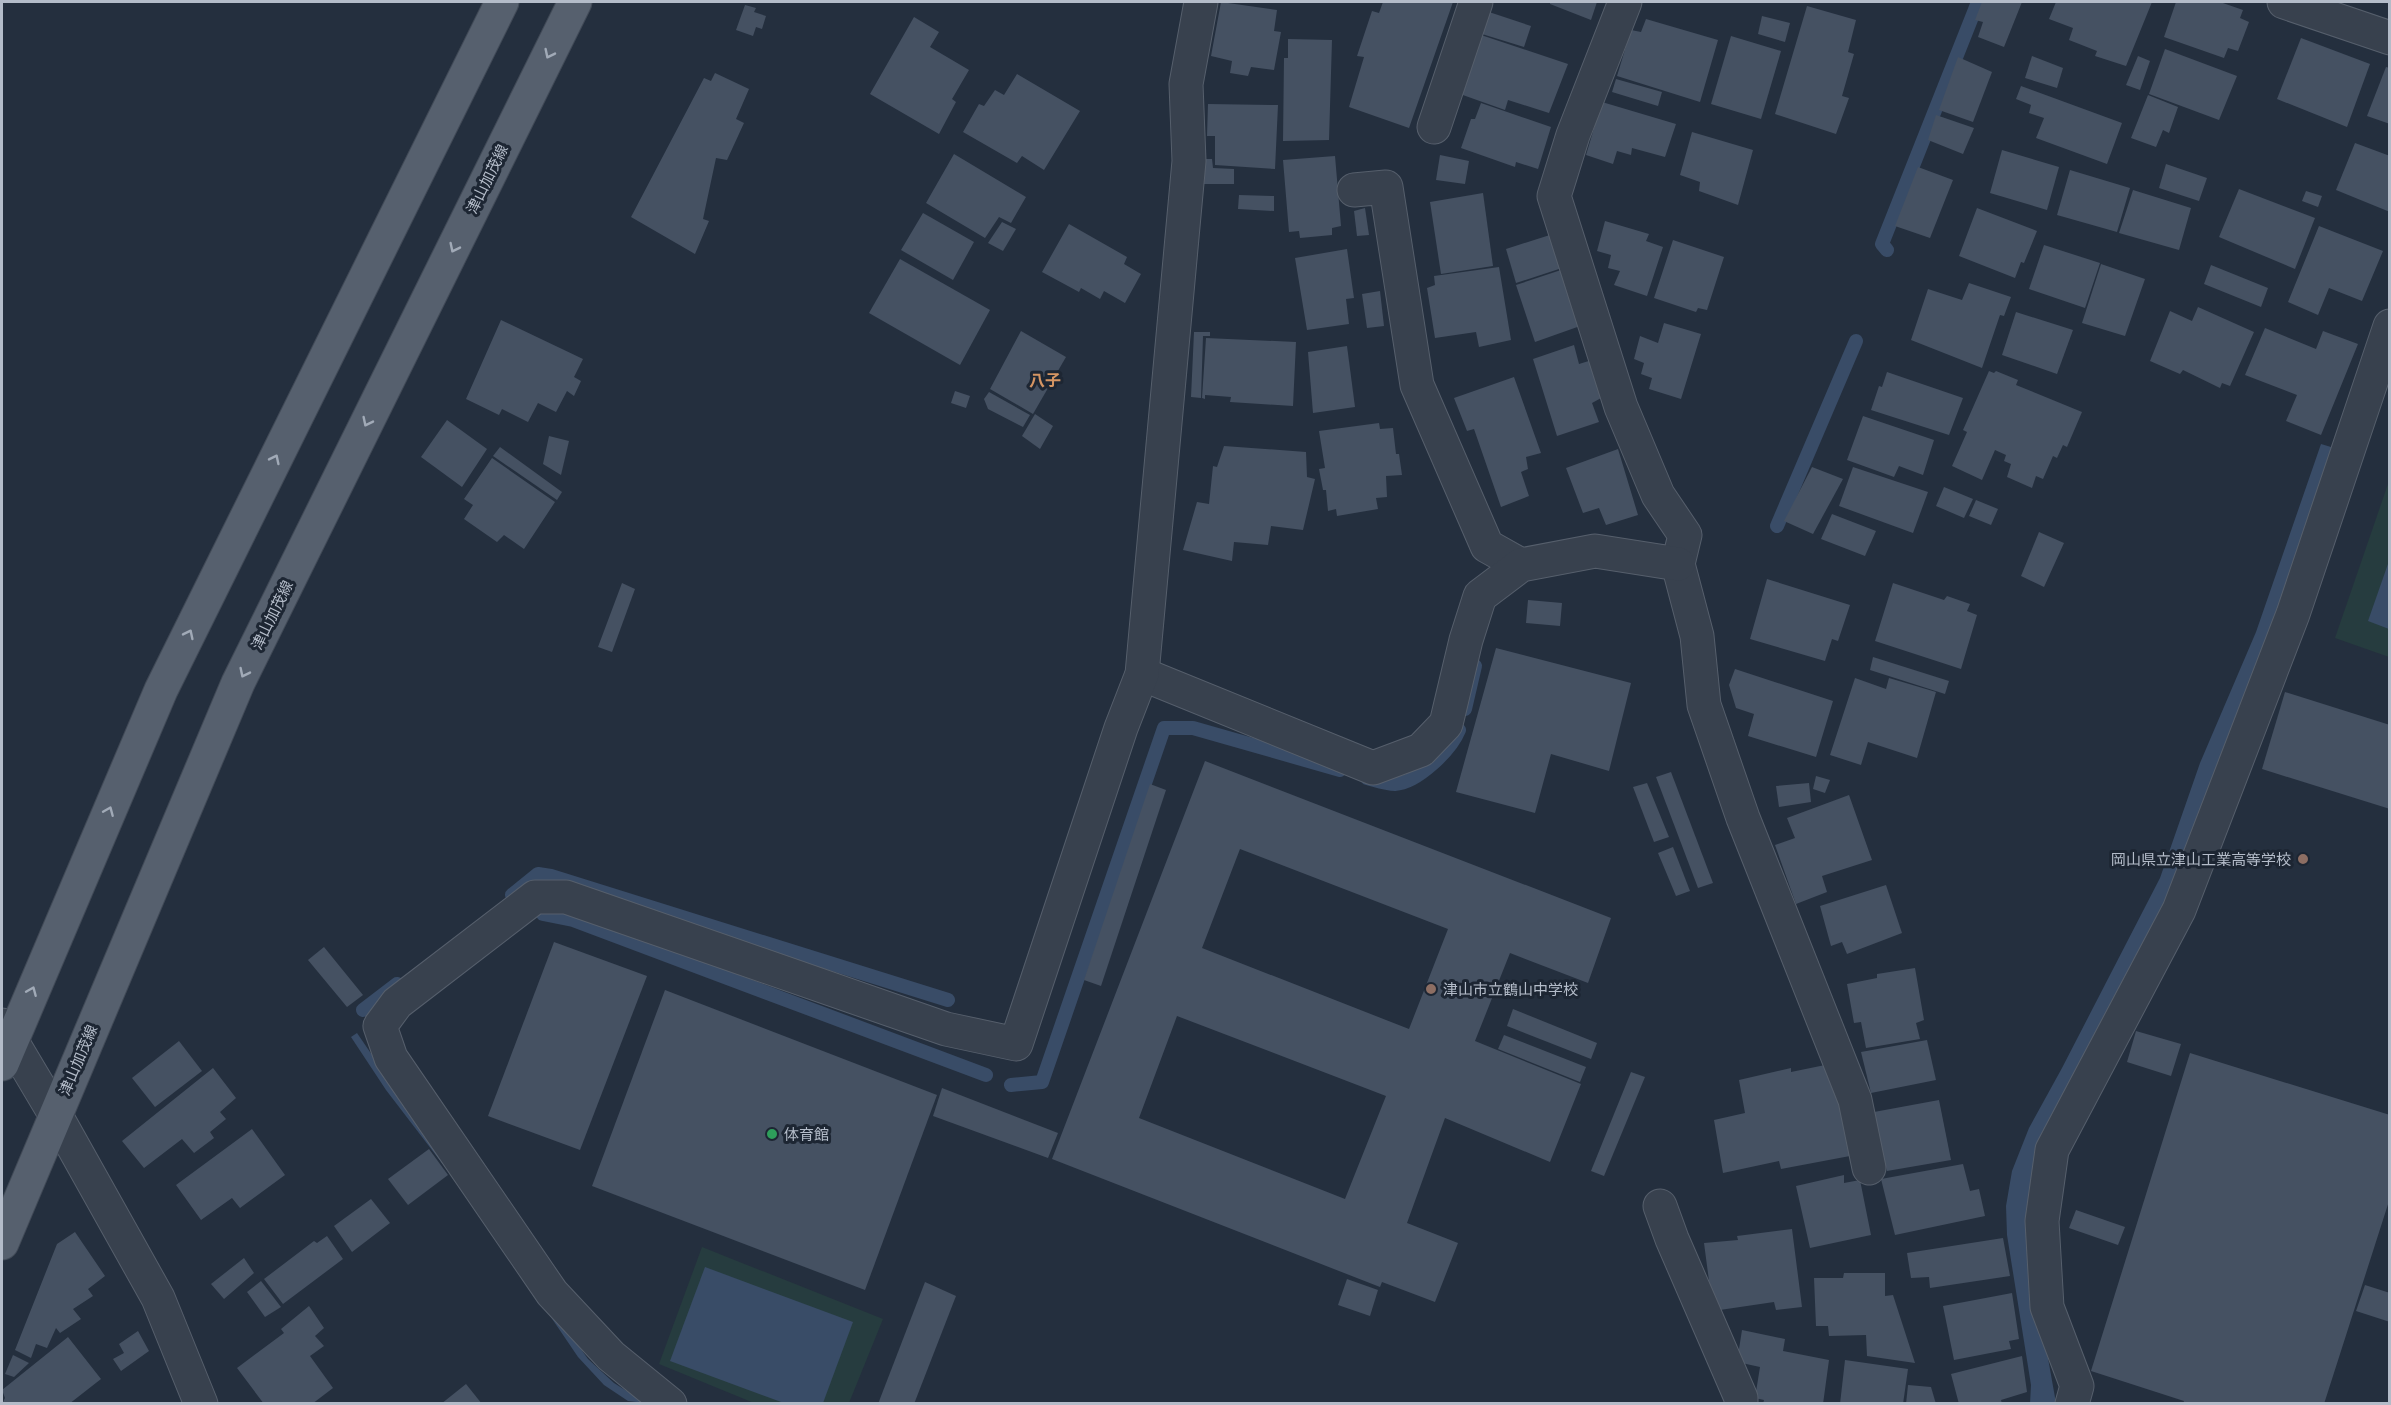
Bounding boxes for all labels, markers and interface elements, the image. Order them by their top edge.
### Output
one-way arrow [545,48,557,59]
street label: 津山加茂線 [460,140,514,218]
one-way arrow [449,241,461,252]
district label: 八子 [1029,368,1061,392]
one-way arrow [363,416,374,427]
one-way arrow [268,454,279,465]
street label: 津山加茂線 [245,576,299,654]
one-way arrow [181,629,193,640]
one-way arrow [239,666,251,677]
one-way arrow [102,807,114,818]
place label: 岡山県立津山工業高等学校 [2111,848,2291,871]
marker: 岡山県立津山工業高等学校 [2296,852,2310,866]
place label: 津山市立鶴山中学校 [1443,978,1578,1001]
marker: 津山市立鶴山中学校 [1424,982,1438,996]
one-way arrow [25,986,37,997]
street label: 津山加茂線 [53,1021,103,1099]
place label: 体育館 [784,1123,829,1146]
marker: 体育館 [765,1127,779,1141]

